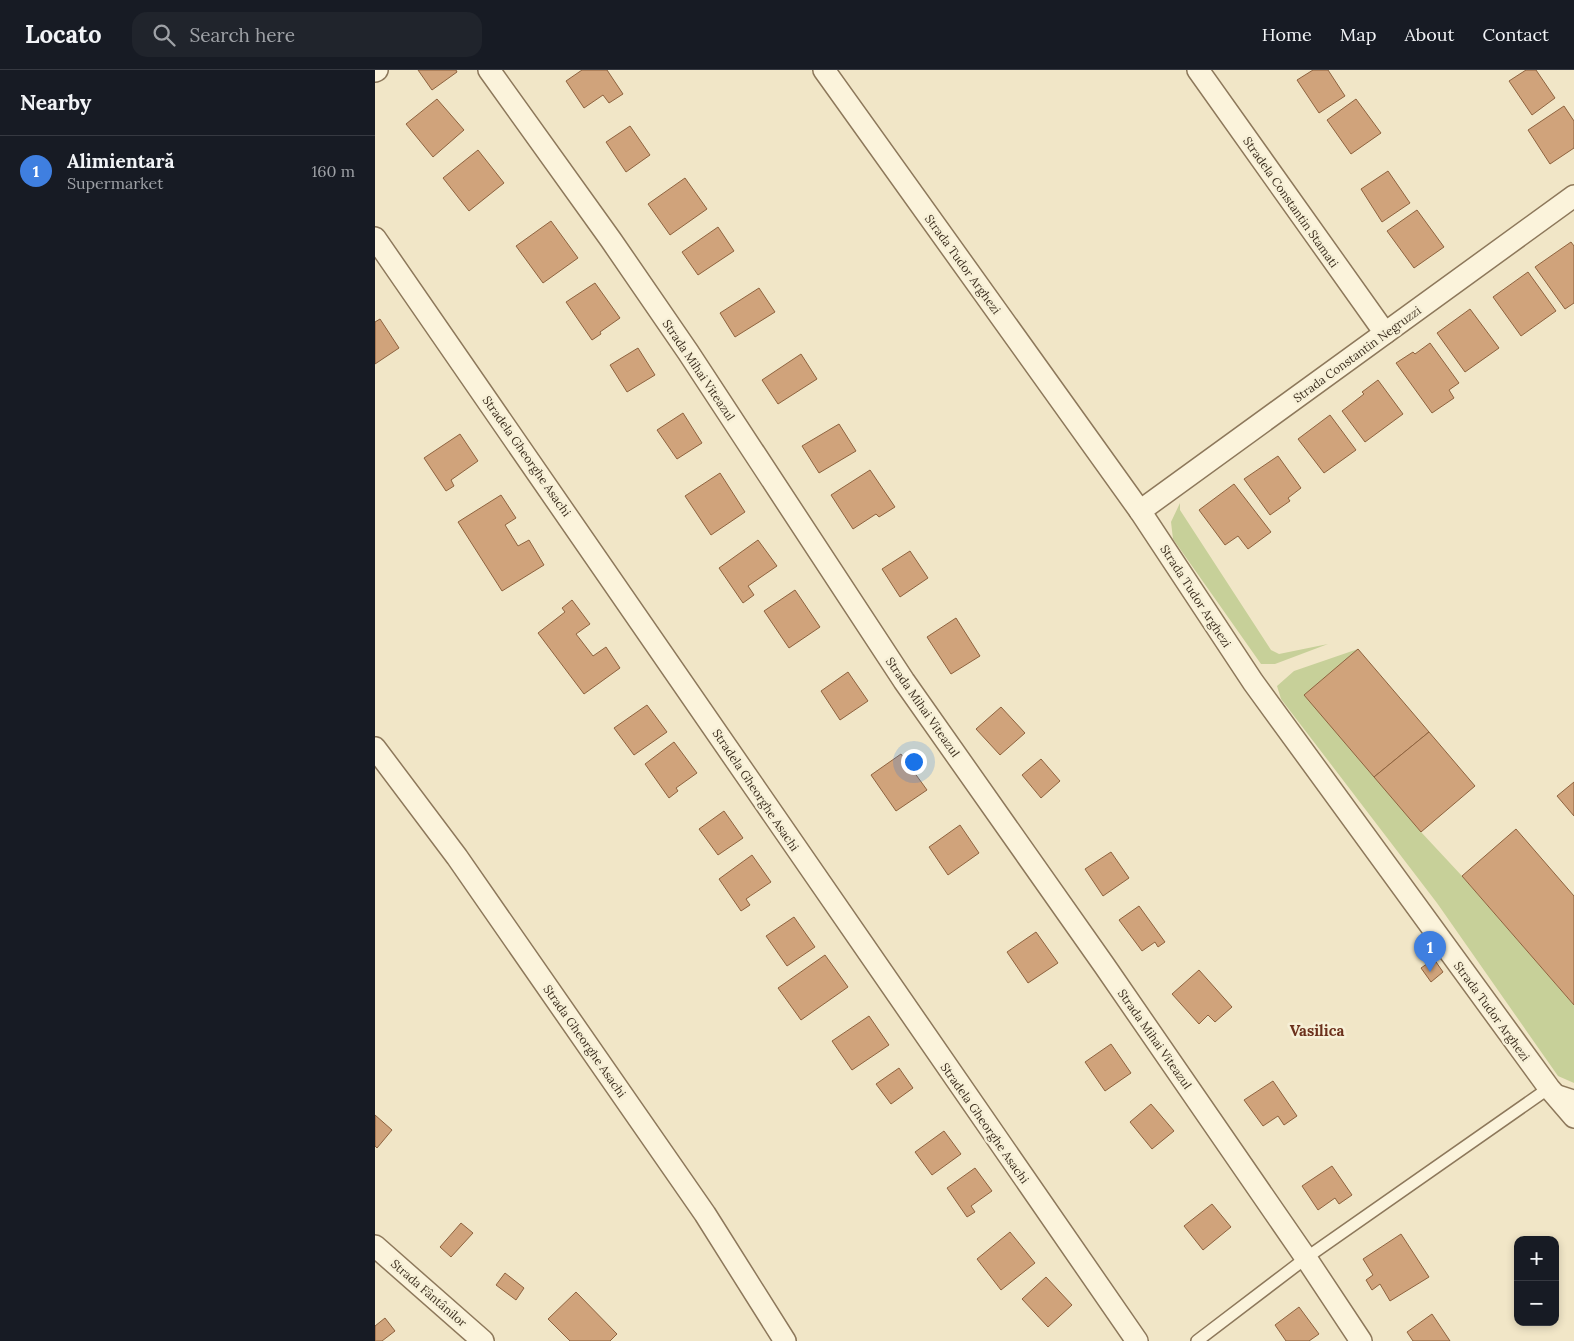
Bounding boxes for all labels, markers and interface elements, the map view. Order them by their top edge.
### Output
search box [132,12,482,57]
text: Locato [25,19,102,50]
icon: search [150,21,178,49]
text: Search here [190,23,295,47]
text: Home [1262,23,1312,46]
text: Map [1340,23,1376,46]
text: About [1404,23,1454,46]
text: Contact [1482,23,1549,46]
text: Nearby [20,89,91,116]
street label: Stradela Constantin Stamati [1240,134,1342,270]
text: Alimientară [67,149,175,173]
text: 1 [33,161,39,181]
text: 160 m [311,161,355,181]
text: Supermarket [67,173,163,193]
street label: Strada Tudor Arghezi [922,211,1004,317]
street label: Strada Constantin Negruzzi [1290,303,1424,405]
street label: Strada Mihai Viteazul [660,317,738,423]
street label: Stradela Gheorghe Asachi [480,393,574,519]
street label: Strada Tudor Arghezi [1157,542,1235,650]
street label: Strada Mihai Viteazul [883,654,963,760]
street label: Stradela Gheorghe Asachi [710,726,802,854]
your location [901,749,927,775]
pin: 1 [1414,931,1446,972]
street label: Strada Tudor Arghezi [1451,958,1533,1064]
street label: Strada Gheorghe Asachi [540,982,630,1100]
street label: Strada Mihai Viteazul [1115,986,1195,1092]
district label: Vasilica [1290,1021,1344,1040]
street label: Stradela Gheorghe Asachi [938,1060,1032,1186]
map controls [1514,1236,1559,1326]
button: + [1514,1236,1559,1281]
street label: Strada Fântânilor [388,1256,471,1331]
button: − [1514,1281,1559,1326]

